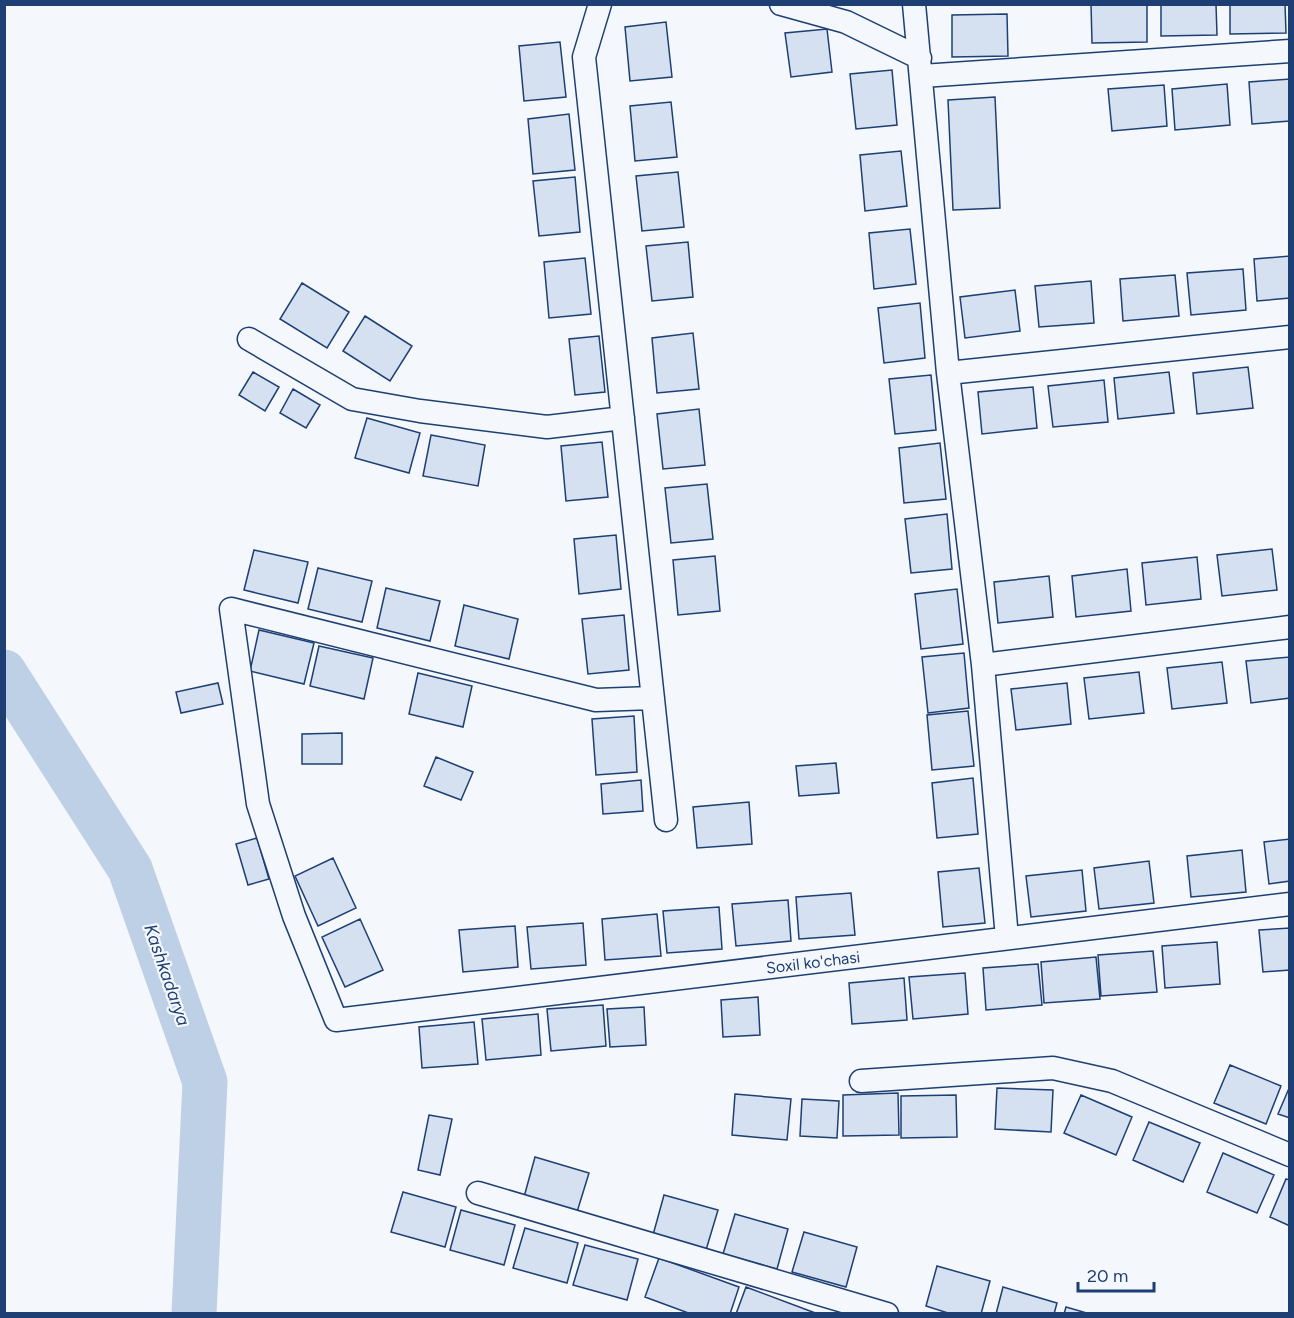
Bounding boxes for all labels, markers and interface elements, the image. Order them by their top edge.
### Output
water label: Kashkadarya [139,921,195,1029]
street label: Soxil ko'chasi [765,947,861,978]
scale bar [1078,1255,1154,1293]
text: 20 m [1087,1265,1128,1287]

